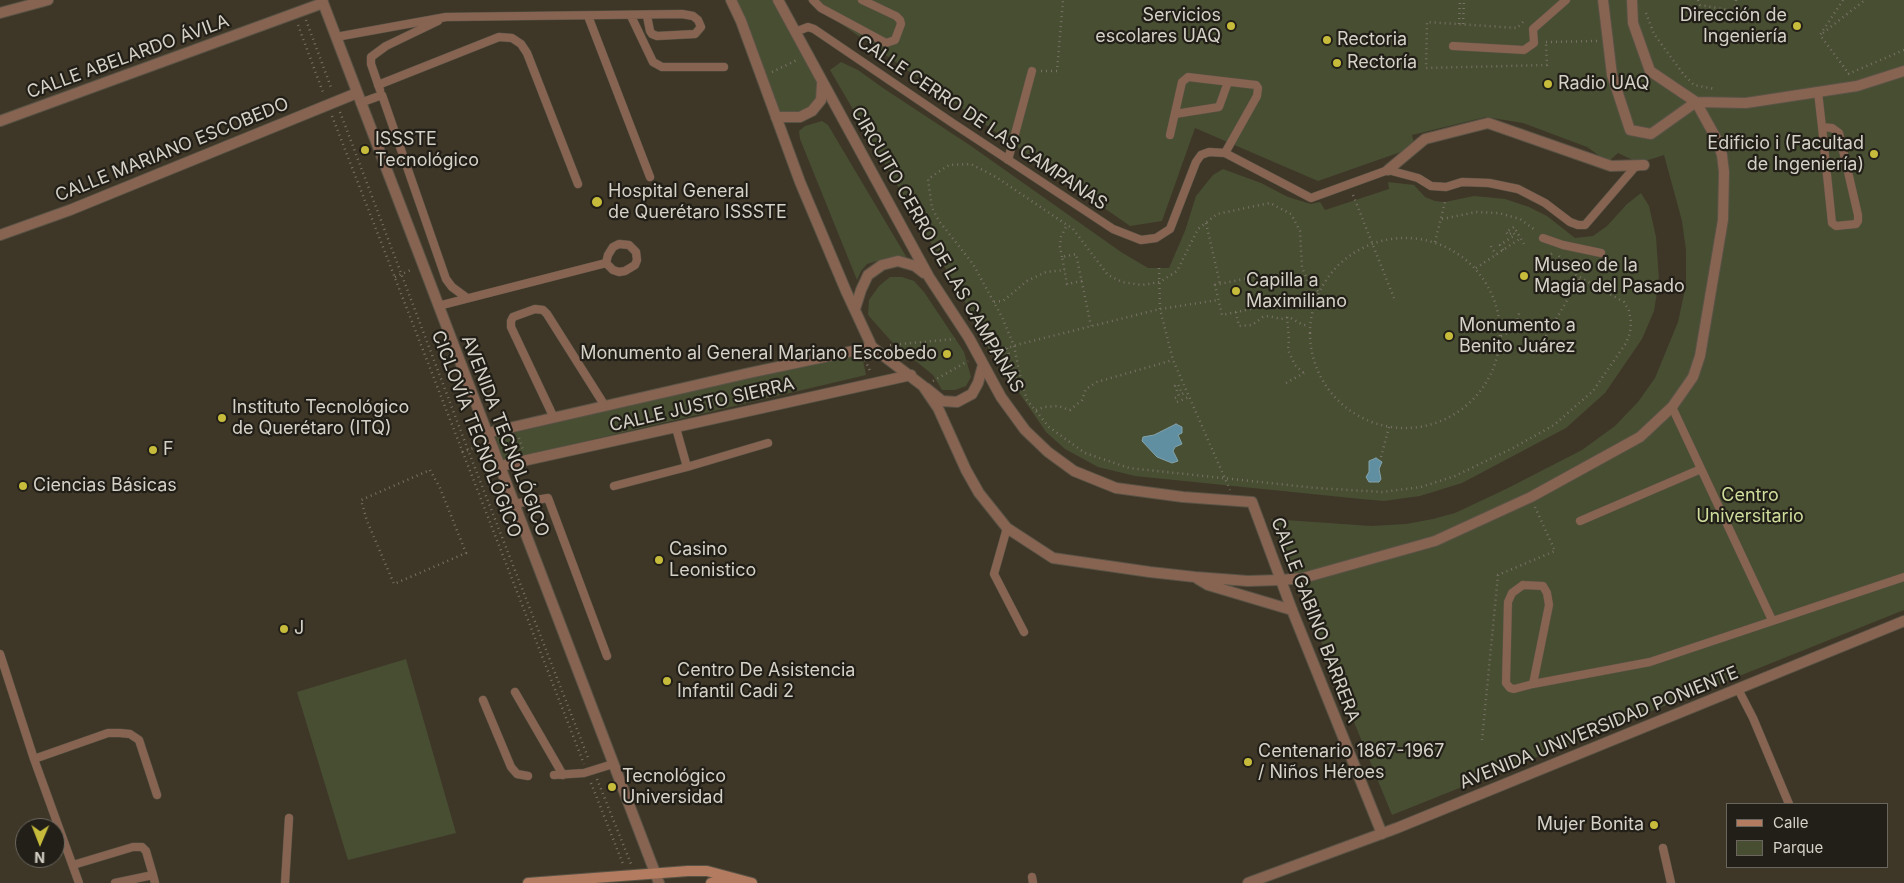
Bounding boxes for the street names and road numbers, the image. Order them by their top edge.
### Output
street label: CALLE ABELARDO ÁVILA [24,10,232,104]
street label: CALLE CERRO DE LAS CAMPANAS [853,31,1111,215]
street label: CALLE MARIANO ESCOBEDO [52,93,292,207]
street label: CIRCUITO CERRO DE LAS CAMPANAS [846,103,1028,397]
street label: CICLOVÍA TECNOLÓGICO [426,327,526,541]
street label: AVENIDA TECNOLÓGICO [457,332,553,540]
street label: CALLE JUSTO SIERRA [607,373,797,437]
street label: CALLE GABINO BARRERA [1266,514,1364,726]
street label: AVENIDA UNIVERSIDAD PONIENTE [1456,662,1742,794]

